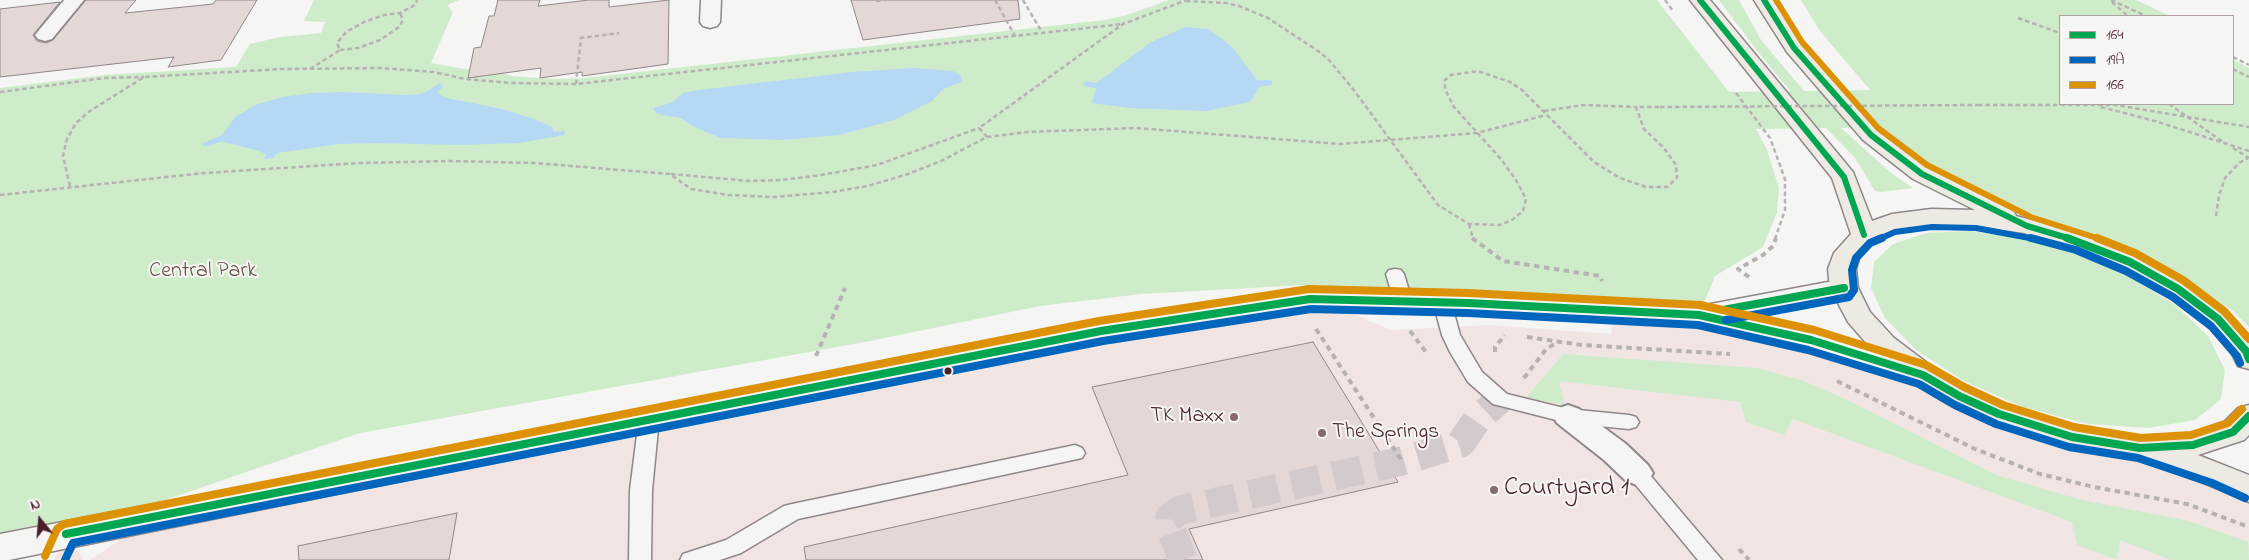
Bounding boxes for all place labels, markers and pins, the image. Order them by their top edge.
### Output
unlabelled marker [943,366,953,376]
place label: TK Maxx [1150,404,1224,430]
marker: TK Maxx [1228,411,1240,423]
place label: The Springs [1332,420,1439,446]
marker: The Springs [1316,427,1328,439]
place label: Courtyard 1 [1504,474,1629,506]
marker: Courtyard 1 [1488,484,1500,496]

